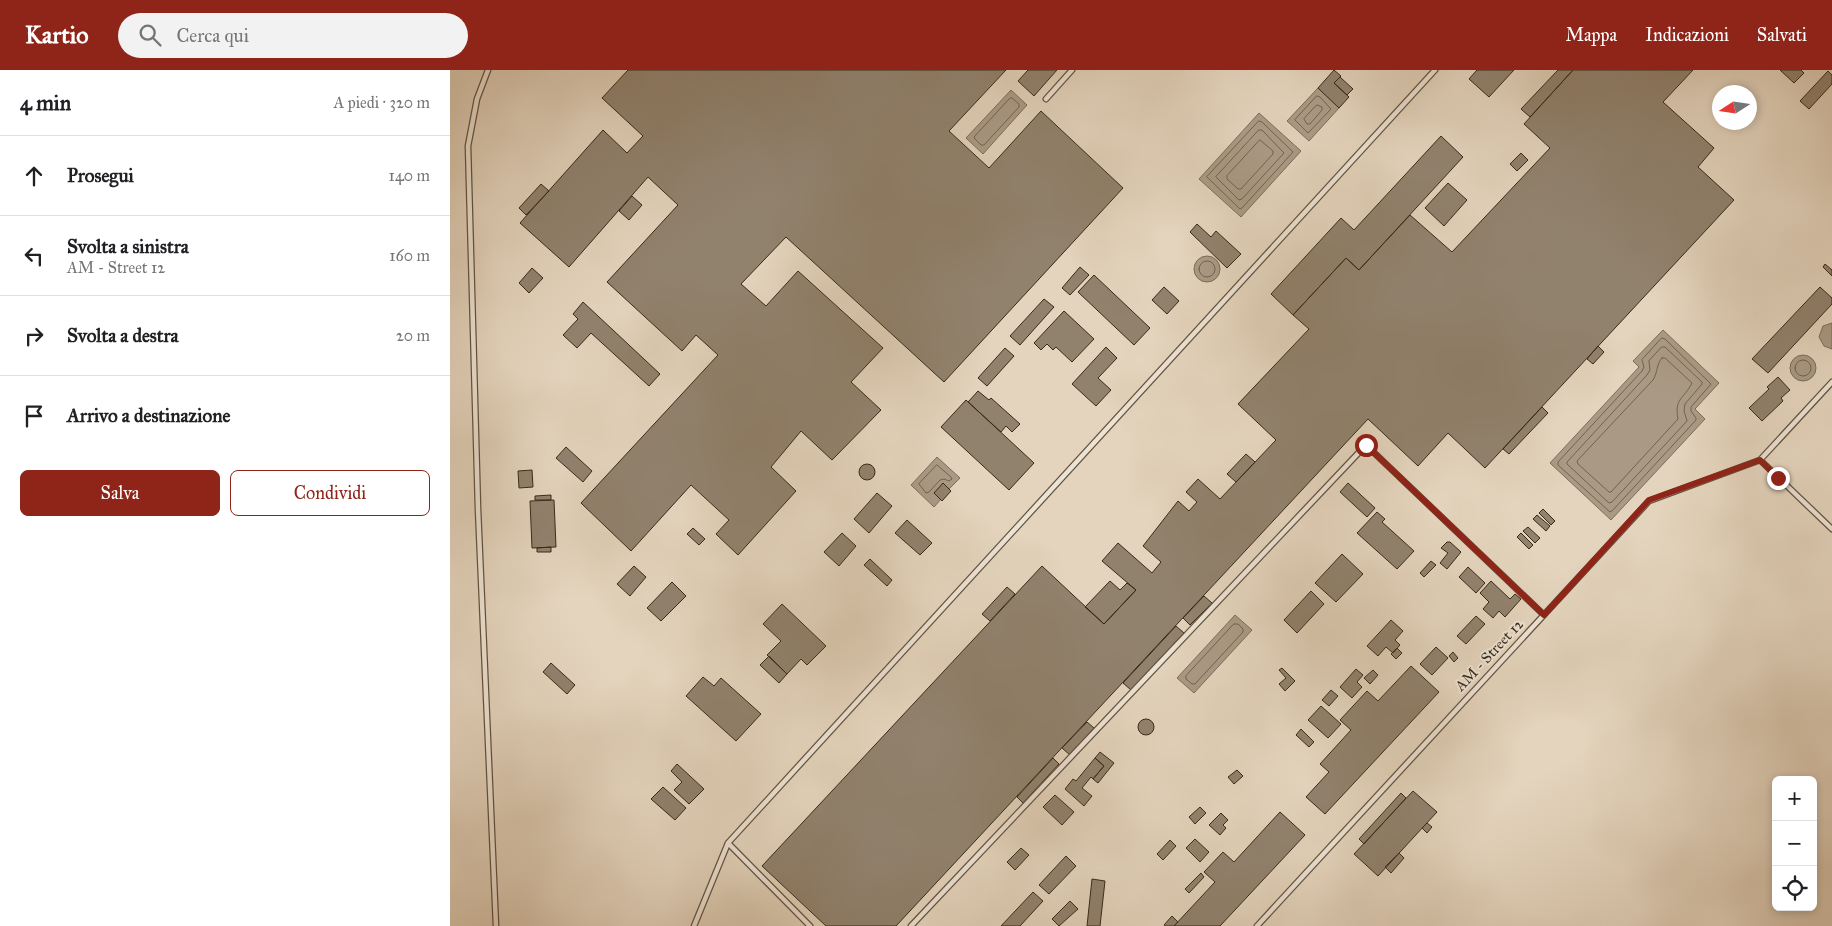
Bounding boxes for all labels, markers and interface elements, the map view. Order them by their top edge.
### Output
search box [118,13,468,58]
text: Kartio [25,20,88,50]
icon: search [136,21,164,49]
text: Cerca qui [176,24,249,47]
text: Mappa [1565,24,1617,46]
text: Indicazioni [1645,24,1729,46]
text: Salvati [1757,24,1807,46]
north arrow [1712,85,1757,130]
text: 4 min [20,90,71,116]
text: A piedi · 320 m [333,93,430,112]
icon: ahead [20,162,48,190]
text: Prosegui [67,164,134,187]
text: 140 m [389,166,430,185]
text: Svolta a sinistra [67,235,189,258]
icon: left [20,242,48,270]
text: 160 m [389,246,430,265]
text: AM - Street 12 [67,258,165,277]
icon: right [20,322,48,350]
text: Svolta a destra [67,324,179,347]
text: 20 m [396,326,430,345]
icon: arrive [20,402,48,430]
text: Arrivo a destinazione [67,404,230,427]
route start [1355,434,1378,457]
route end [1767,467,1790,490]
button: Salva [20,470,220,516]
button: Condividi [230,470,430,516]
street label: AM - Street 12 [1450,615,1527,696]
map controls [1772,776,1817,911]
button: + [1772,776,1817,821]
button: − [1772,821,1817,866]
button: locate [1772,866,1817,911]

